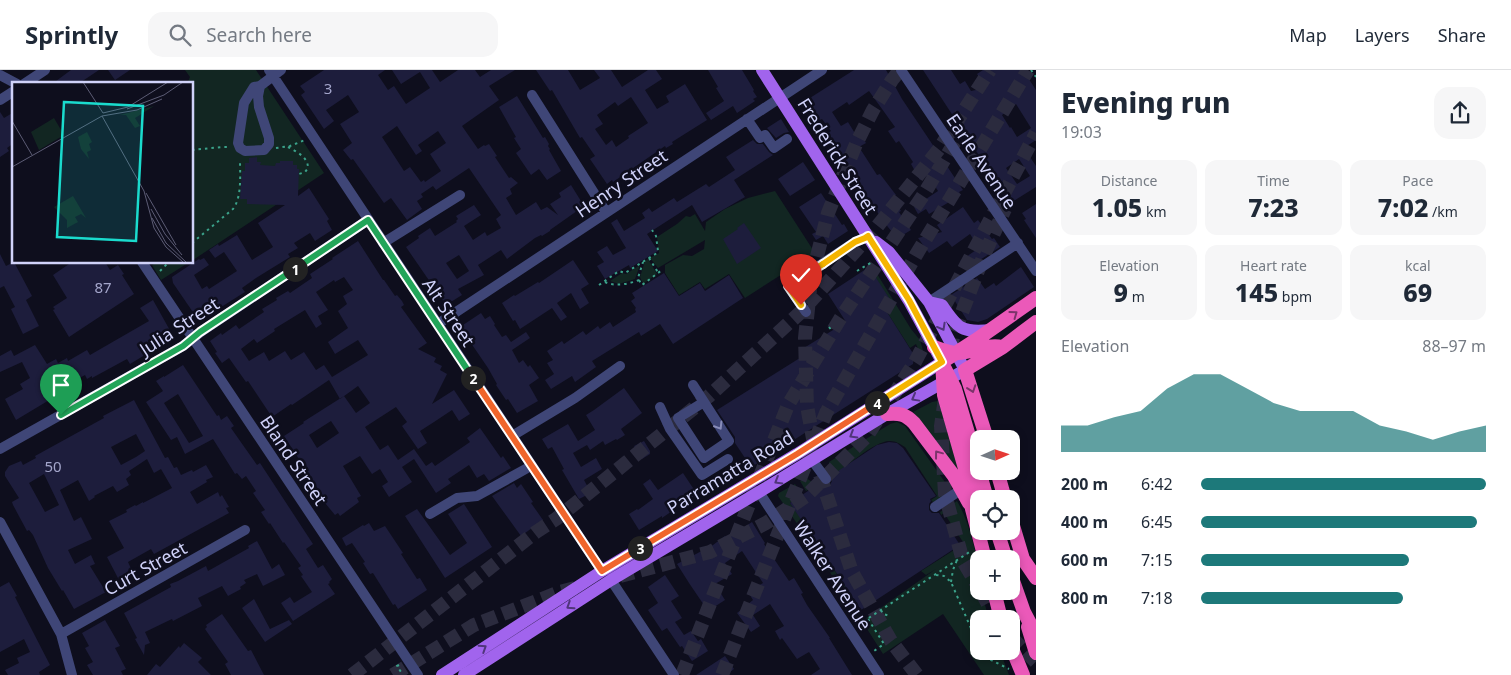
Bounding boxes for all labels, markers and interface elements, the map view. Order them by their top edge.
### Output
search box [148,12,498,57]
text: Sprintly [25,18,118,51]
icon: search [166,21,194,49]
text: Search here [206,22,312,48]
text: Map [1289,23,1327,47]
text: Layers [1355,23,1410,47]
text: Share [1438,23,1486,47]
house number: 3 [324,78,332,98]
inset map [12,82,194,264]
text: Evening run [1061,83,1230,121]
button: share [1434,87,1486,139]
street label: Frederick Street [793,93,884,219]
street label: Earle Avenue [941,109,1023,213]
text: 19:03 [1061,121,1102,143]
street label: Henry Street [570,143,672,223]
text: Distance [1101,171,1158,190]
text: Time [1257,171,1290,190]
text: Pace [1402,171,1433,190]
text: 1.05 [1092,190,1142,224]
text: 7:23 [1248,190,1299,224]
text: 7:02 [1378,190,1428,224]
text: km [1142,202,1167,221]
text: /km [1428,202,1458,221]
pin [780,254,822,305]
pin: 1 [282,256,308,282]
text: Elevation [1099,256,1159,275]
text: Heart rate [1240,256,1307,275]
text: kcal [1405,256,1431,275]
text: 1 [291,260,300,279]
icon: check [787,261,815,289]
street label: Alt Street [417,273,481,351]
text: 9 [1114,275,1128,309]
text: 145 [1235,275,1278,309]
text: 69 [1403,275,1432,309]
house number: 87 [94,277,112,297]
text: m [1128,287,1145,306]
text: bpm [1278,287,1312,306]
street label: Julia Street [133,291,224,362]
one-way arrow [1008,311,1018,320]
one-way arrow [936,322,946,331]
text: Elevation [1061,335,1129,357]
text: 88–97 m [1422,335,1486,357]
pin [40,364,82,415]
pin: 2 [460,366,486,390]
text: 2 [469,369,478,388]
icon: arrive [47,371,75,399]
one-way arrow [966,384,976,392]
pin: 4 [864,390,890,416]
one-way arrow [912,392,921,402]
text: 4 [873,394,882,413]
street label: Bland Street [255,410,333,510]
one-way arrow [713,421,723,430]
street label: Parramatta Road [662,425,798,519]
one-way arrow [849,428,858,438]
north arrow [970,430,1020,480]
map controls [970,430,1020,660]
one-way arrow [935,450,944,460]
house number: 50 [44,456,62,476]
text: 200 m [1061,473,1108,495]
text: 6:42 [1141,473,1173,495]
one-way arrow [774,474,783,484]
button: locate [970,490,1020,540]
text: 400 m [1061,511,1108,533]
text: 6:45 [1141,511,1173,533]
street label: Walker Avenue [789,516,877,634]
street label: Curt Street [99,535,191,601]
pin: 3 [628,536,652,560]
text: 3 [636,539,645,558]
text: 600 m [1061,549,1108,571]
text: 7:15 [1141,549,1173,571]
button: + [970,550,1020,600]
text: 800 m [1061,587,1108,609]
text: 7:18 [1141,587,1173,609]
one-way arrow [566,600,576,609]
button: − [970,610,1020,660]
one-way arrow [477,645,486,654]

